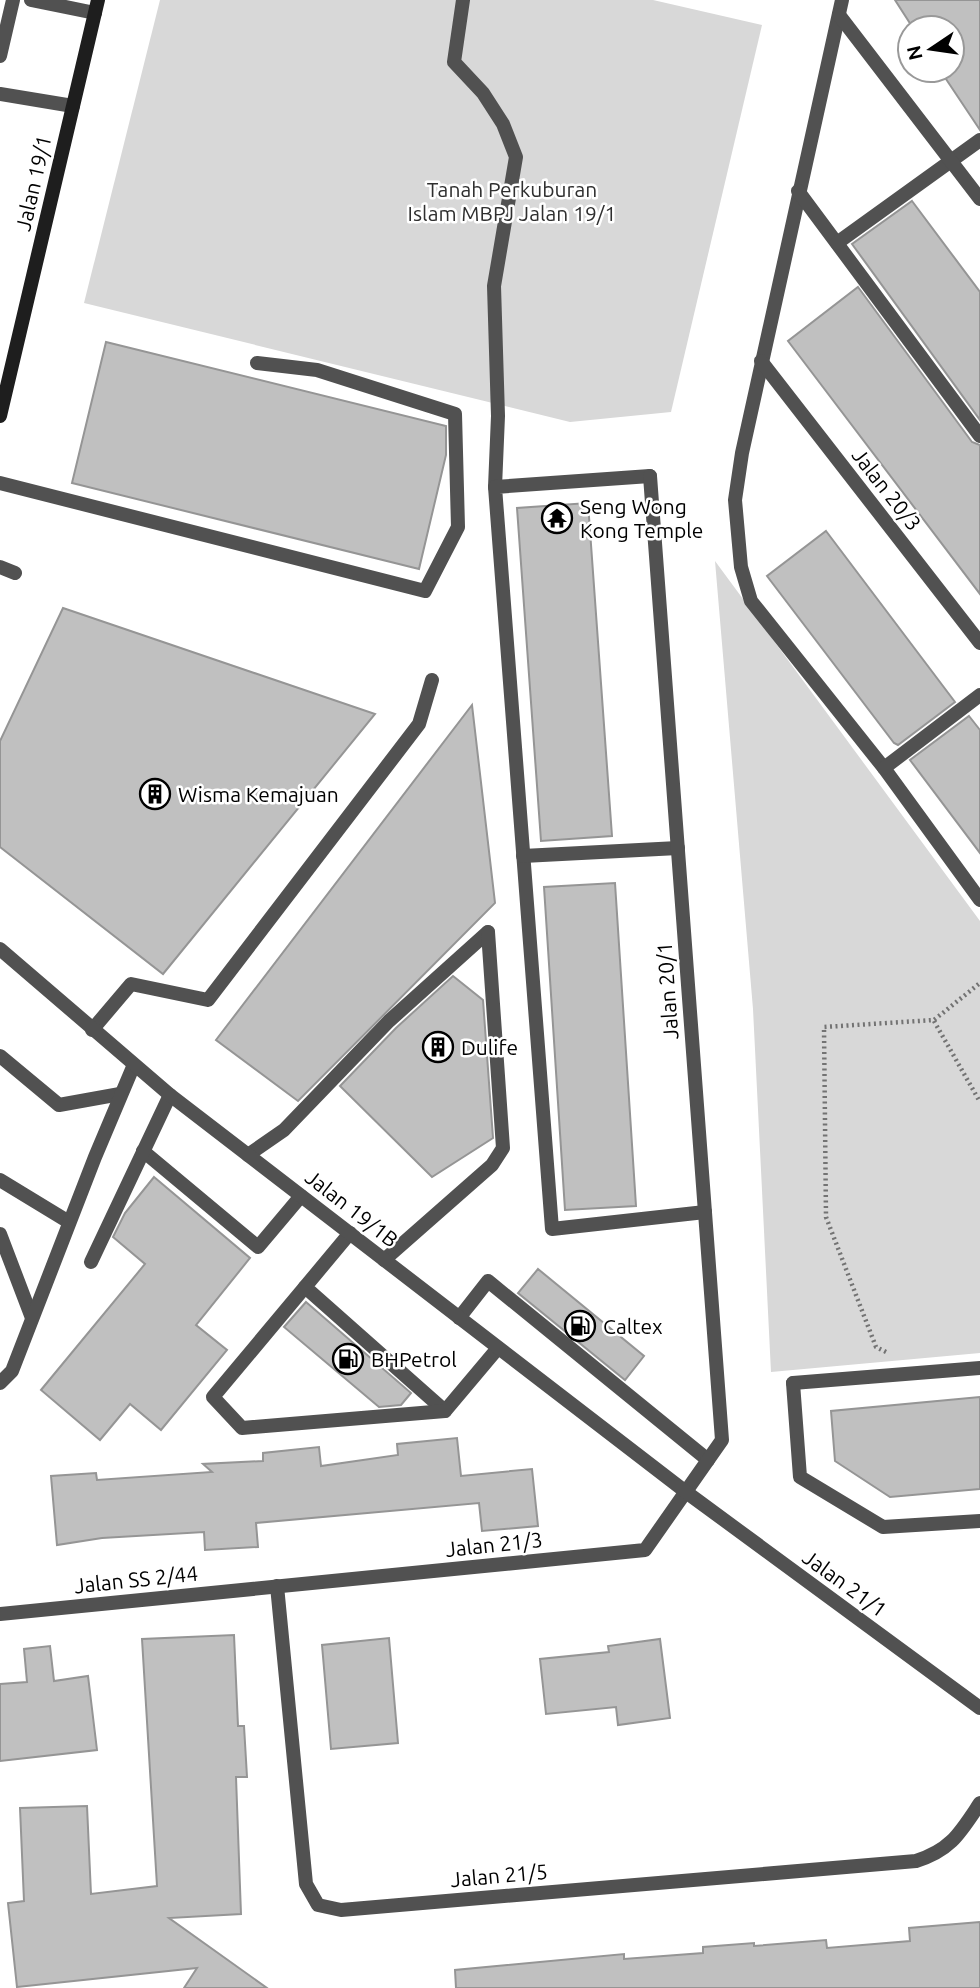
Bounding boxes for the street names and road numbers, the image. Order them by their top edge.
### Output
street label: Jalan 19/1 [10,133,56,233]
street label: Jalan 20/3 [848,443,926,535]
street label: Jalan 20/1 [652,942,682,1040]
street label: Jalan 19/1B [301,1164,403,1252]
street label: Jalan 21/3 [444,1527,544,1561]
street label: Jalan 21/1 [798,1545,892,1621]
street label: Jalan SS 2/44 [73,1561,199,1597]
street label: Jalan 21/5 [449,1859,549,1891]

